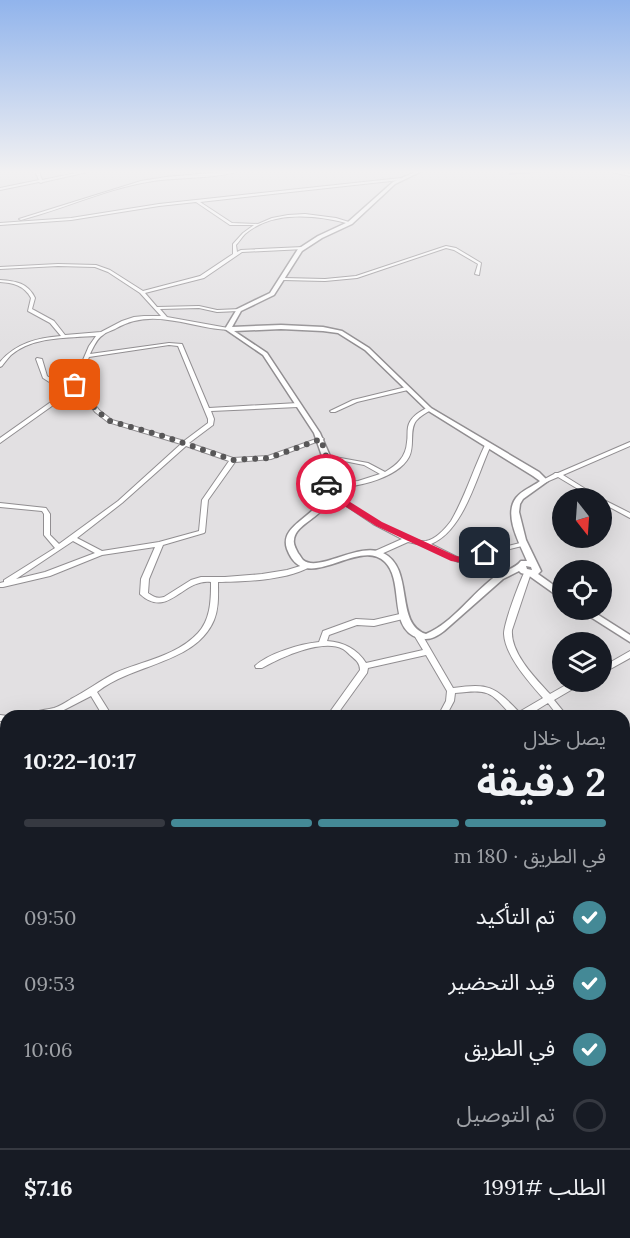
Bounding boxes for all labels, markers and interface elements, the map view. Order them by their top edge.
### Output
pin [49,359,100,410]
icon: bag [58,368,91,401]
courier [296,454,356,514]
icon: car [310,468,343,501]
north arrow [552,488,612,548]
map controls [552,488,612,692]
pin [459,527,510,578]
icon: home [468,536,501,569]
button: locate [552,560,612,620]
button: layers [552,632,612,692]
text: يصل خلال [524,725,606,750]
text: 10:17–10:22 [24,747,136,775]
text: 2 دقيقة [477,757,606,807]
text: في الطريق · 180 m [454,843,606,868]
icon: check [573,901,606,934]
text: تم التأكيد [476,902,555,930]
text: 09:50 [24,905,76,930]
icon: check [573,967,606,1000]
text: قيد التحضير [448,968,555,996]
text: 09:53 [24,971,75,996]
icon: check [573,1033,606,1066]
text: في الطريق [464,1034,555,1062]
text: 10:06 [24,1037,73,1062]
text: تم التوصيل [457,1100,555,1128]
text: الطلب #1991 [483,1173,606,1201]
text: $7.16 [24,1174,73,1202]

